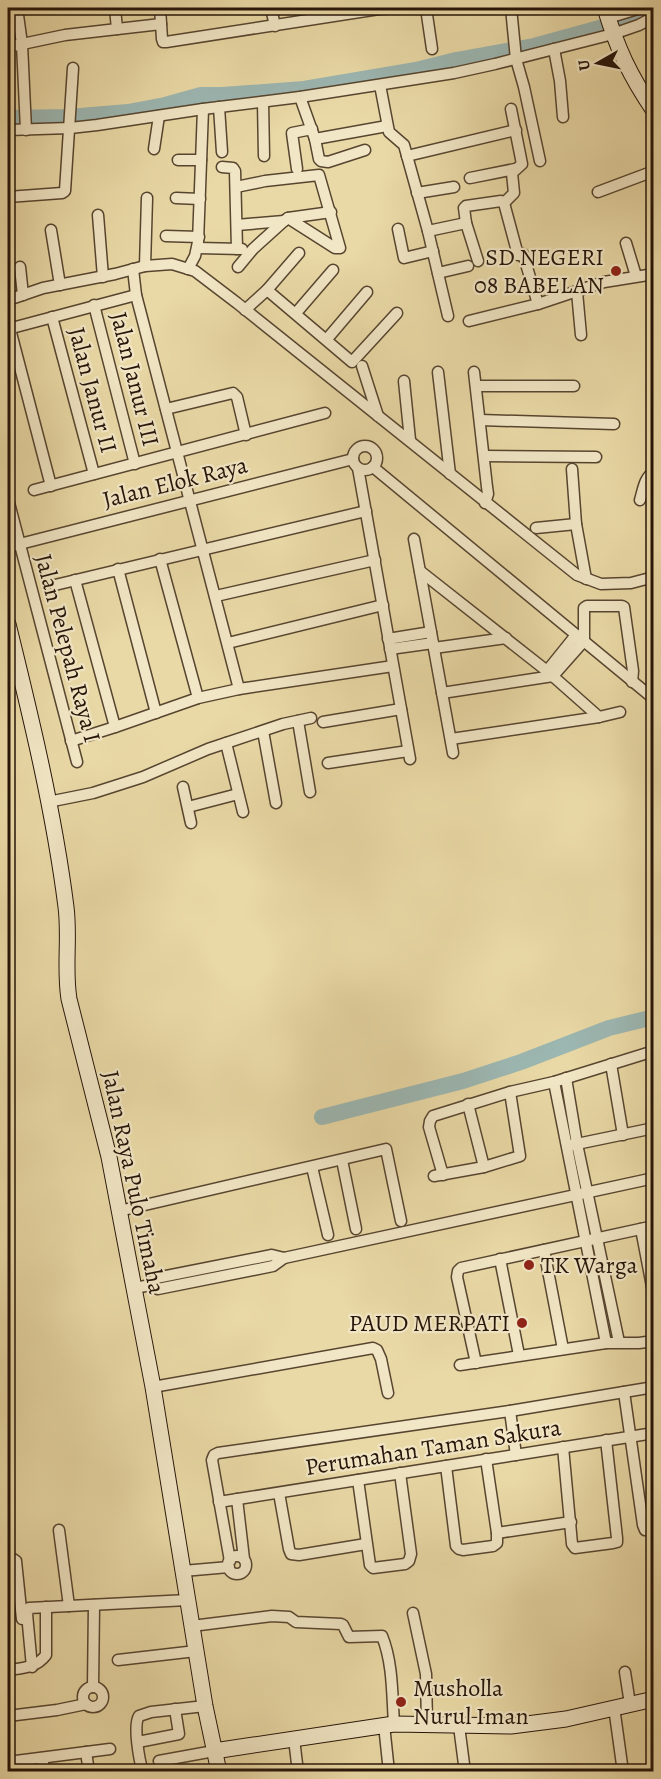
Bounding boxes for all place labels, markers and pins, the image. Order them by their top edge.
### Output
place label: SD NEGERI 08 BABELAN [474,241,604,301]
marker: SD NEGERI 08 BABELAN [609,264,623,278]
place label: TK Warga [541,1249,638,1281]
marker: TK Warga [522,1258,536,1272]
place label: PAUD MERPATI [349,1307,510,1339]
marker: PAUD MERPATI [515,1316,529,1330]
place label: Musholla Nurul Iman [413,1672,529,1732]
marker: Musholla Nurul Iman [394,1695,408,1709]

